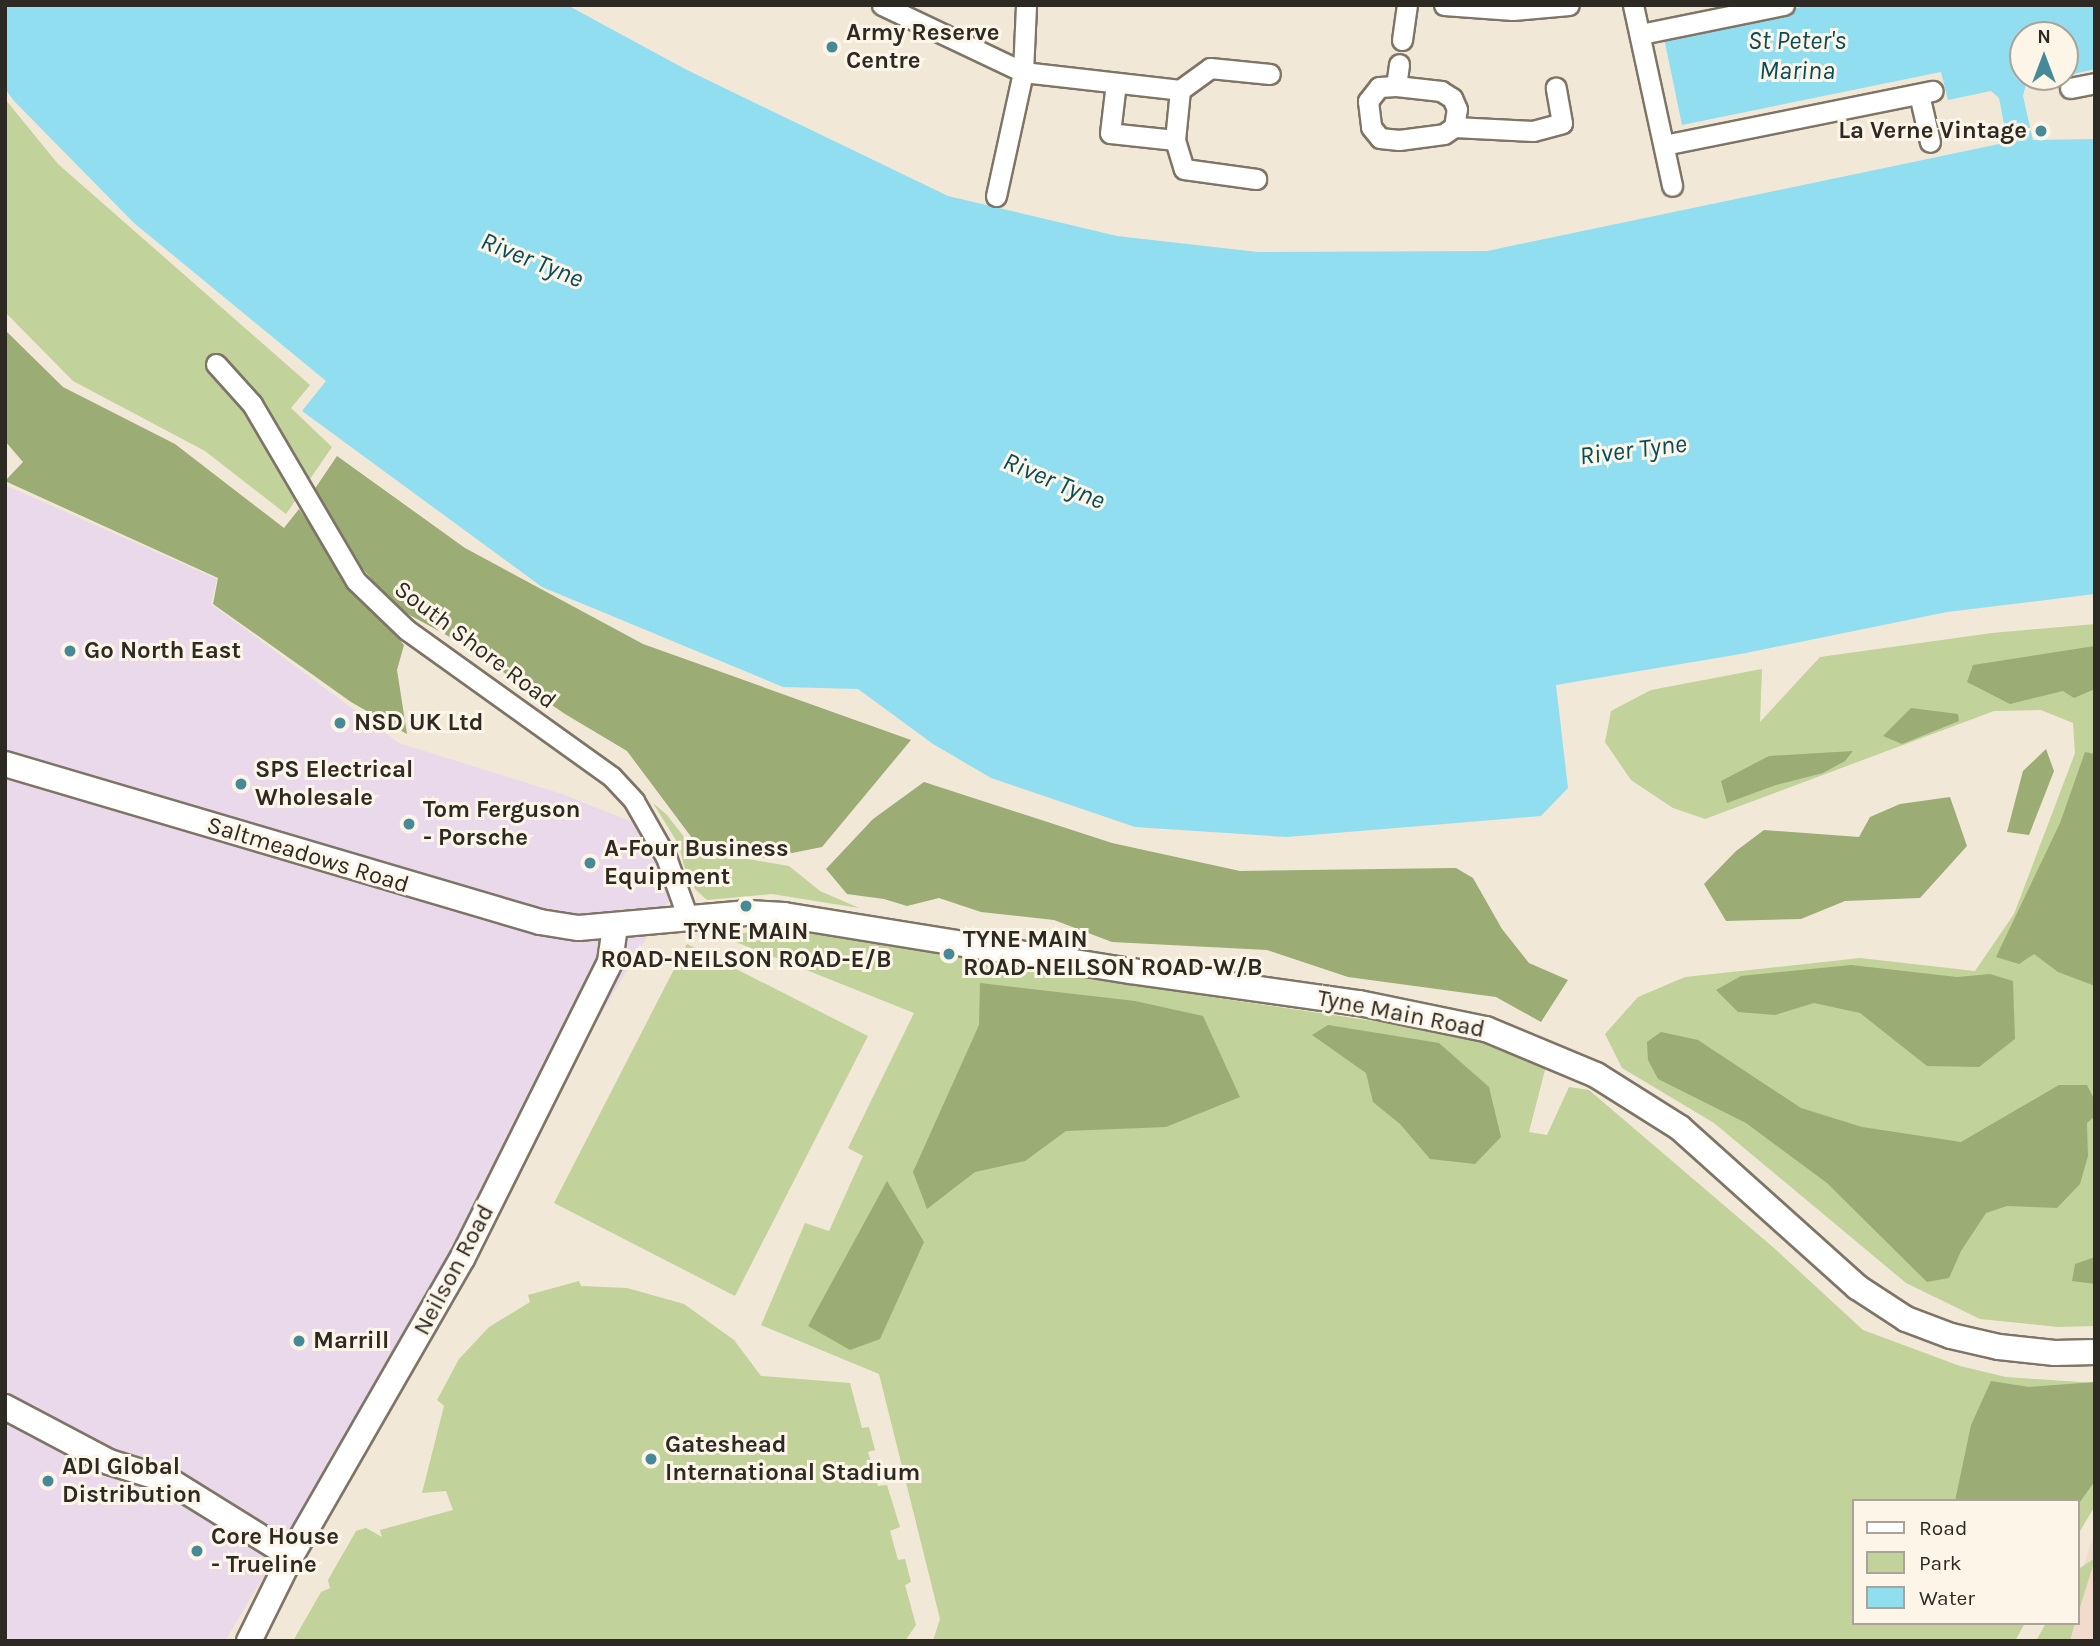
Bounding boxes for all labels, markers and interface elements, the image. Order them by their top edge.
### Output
place label: Army Reserve Centre [846,19,1000,75]
north arrow [2009,21,2079,91]
water label: St Peter's Marina [1748,25,1846,86]
text: N [2037,26,2051,48]
marker: Army Reserve Centre [824,39,840,55]
place label: La Verne Vintage [1838,117,2027,145]
marker: La Verne Vintage [2033,123,2049,139]
water label: River Tyne [476,225,588,295]
water label: River Tyne [1578,428,1688,472]
water label: River Tyne [998,446,1110,516]
street label: South Shore Road [388,575,562,715]
place label: Go North East [84,637,241,665]
marker: Go North East [62,643,78,659]
place label: NSD UK Ltd [354,709,483,737]
marker: NSD UK Ltd [332,715,348,731]
place label: SPS Electrical Wholesale [255,756,413,812]
marker: SPS Electrical Wholesale [233,776,249,792]
place label: Tom Ferguson - Porsche [423,796,581,852]
street label: Saltmeadows Road [204,811,412,899]
marker: Tom Ferguson - Porsche [401,816,417,832]
place label: A-Four Business Equipment [604,835,789,891]
marker: A-Four Business Equipment [582,855,598,871]
marker: TYNE MAIN ROAD-NEILSON ROAD-E/B [738,898,754,914]
place label: TYNE MAIN ROAD-NEILSON ROAD-E/B [601,918,891,974]
place label: TYNE MAIN ROAD-NEILSON ROAD-W/B [963,926,1263,982]
marker: TYNE MAIN ROAD-NEILSON ROAD-W/B [941,946,957,962]
street label: Tyne Main Road [1315,984,1487,1044]
street label: Neilson Road [408,1200,500,1340]
place label: Marrill [313,1327,389,1355]
marker: Marrill [291,1333,307,1349]
place label: Gateshead International Stadium [665,1431,920,1487]
marker: Gateshead International Stadium [643,1451,659,1467]
place label: ADI Global Distribution [62,1453,201,1509]
marker: ADI Global Distribution [40,1473,56,1489]
legend [1852,1499,2079,1625]
text: Road [1919,1516,1967,1540]
place label: Core House - Trueline [211,1523,339,1579]
marker: Core House - Trueline [189,1543,205,1559]
text: Park [1919,1551,1962,1575]
text: Water [1919,1586,1975,1610]

